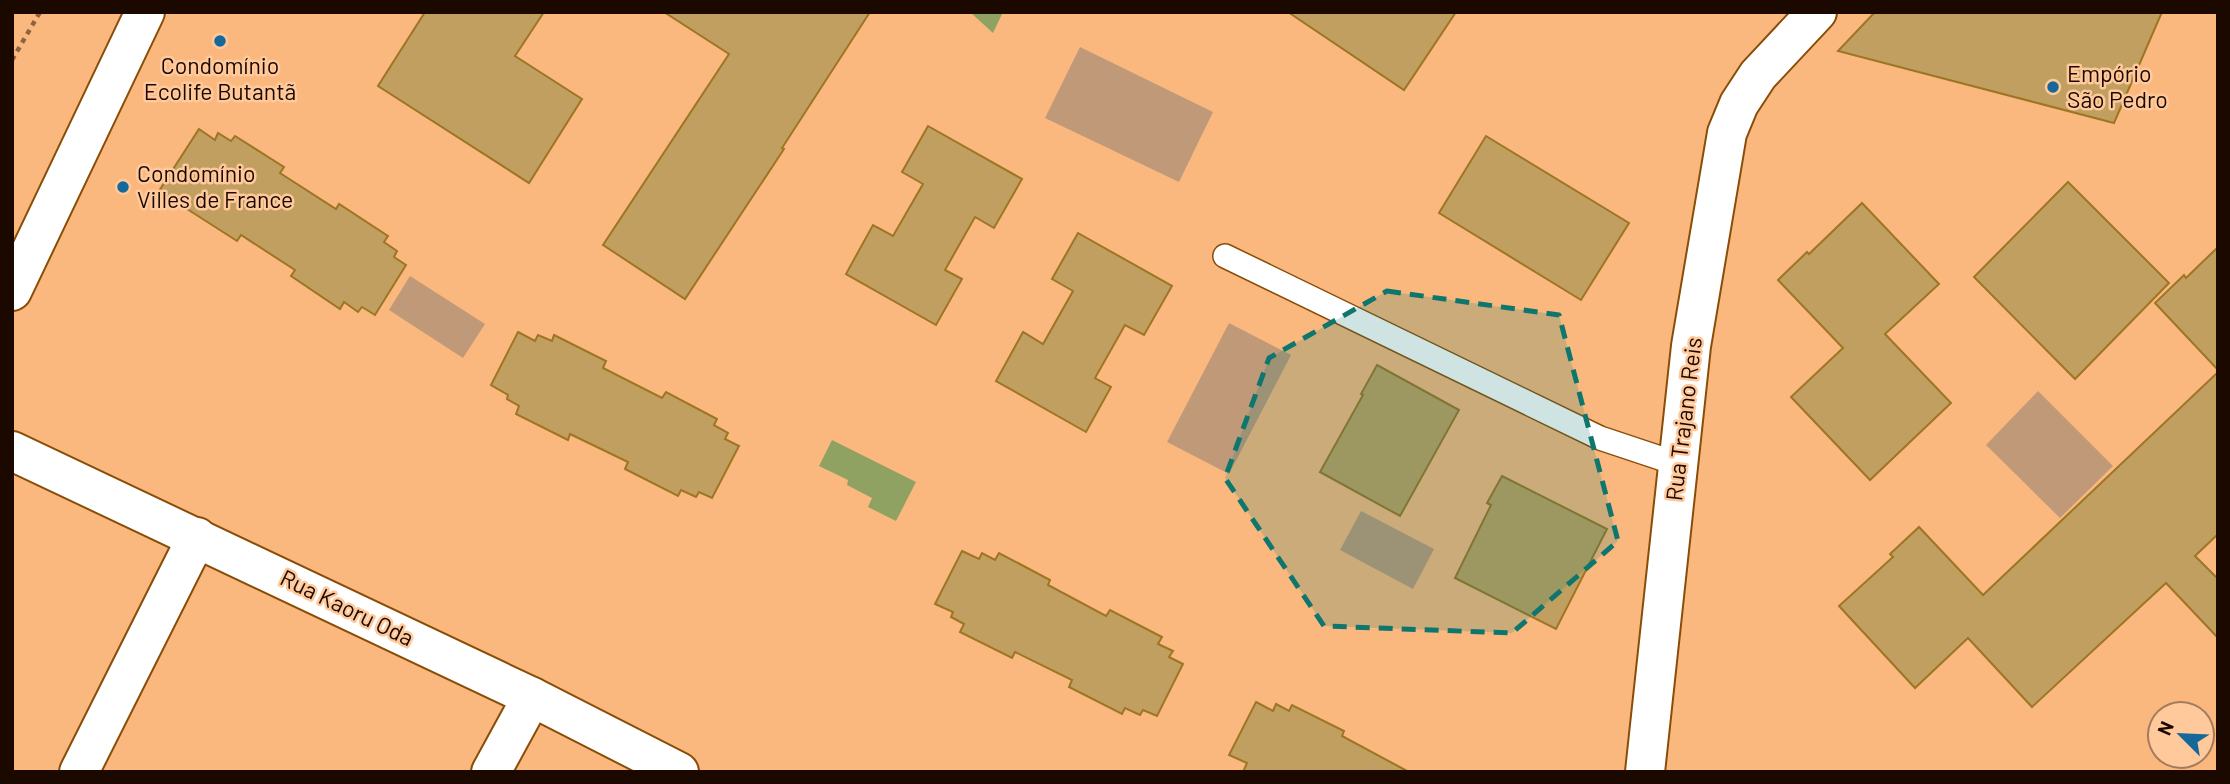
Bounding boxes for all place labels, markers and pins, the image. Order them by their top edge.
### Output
marker: Condomínio Ecolife Butantã [212,33,228,49]
place label: Condomínio Ecolife Butantã [144,51,296,105]
place label: Empório São Pedro [2067,59,2168,113]
marker: Empório São Pedro [2045,79,2061,95]
place label: Condomínio Villes de France [137,159,293,213]
marker: Condomínio Villes de France [115,179,131,195]

